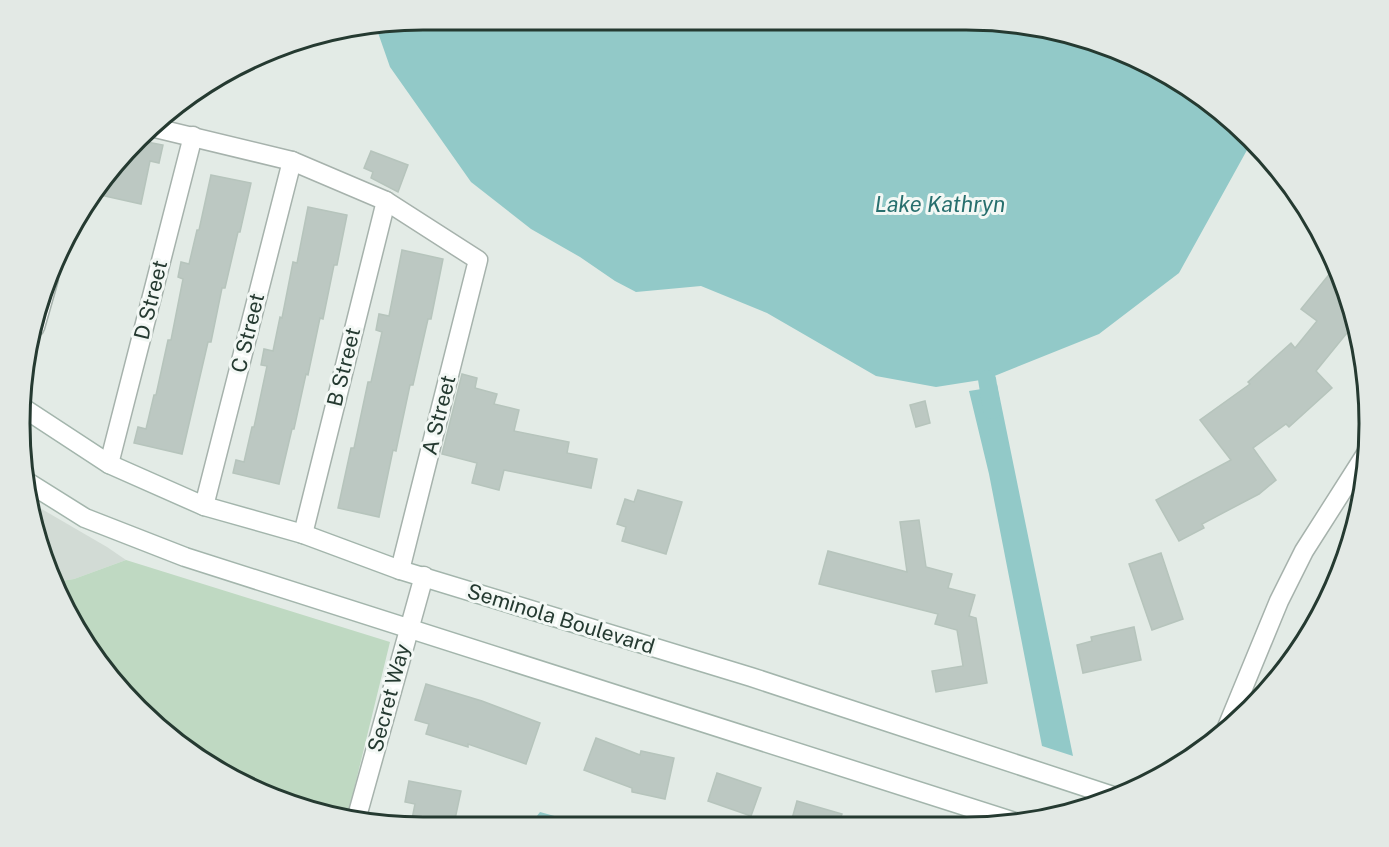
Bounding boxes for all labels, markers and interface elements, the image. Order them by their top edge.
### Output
water label: Lake Kathryn [875,191,1005,217]
street label: D Street [129,258,172,342]
street label: C Street [226,291,269,375]
street label: B Street [322,325,365,409]
street label: A Street [417,372,460,457]
street label: Seminola Boulevard [464,578,658,659]
street label: Secret Way [362,641,415,755]

